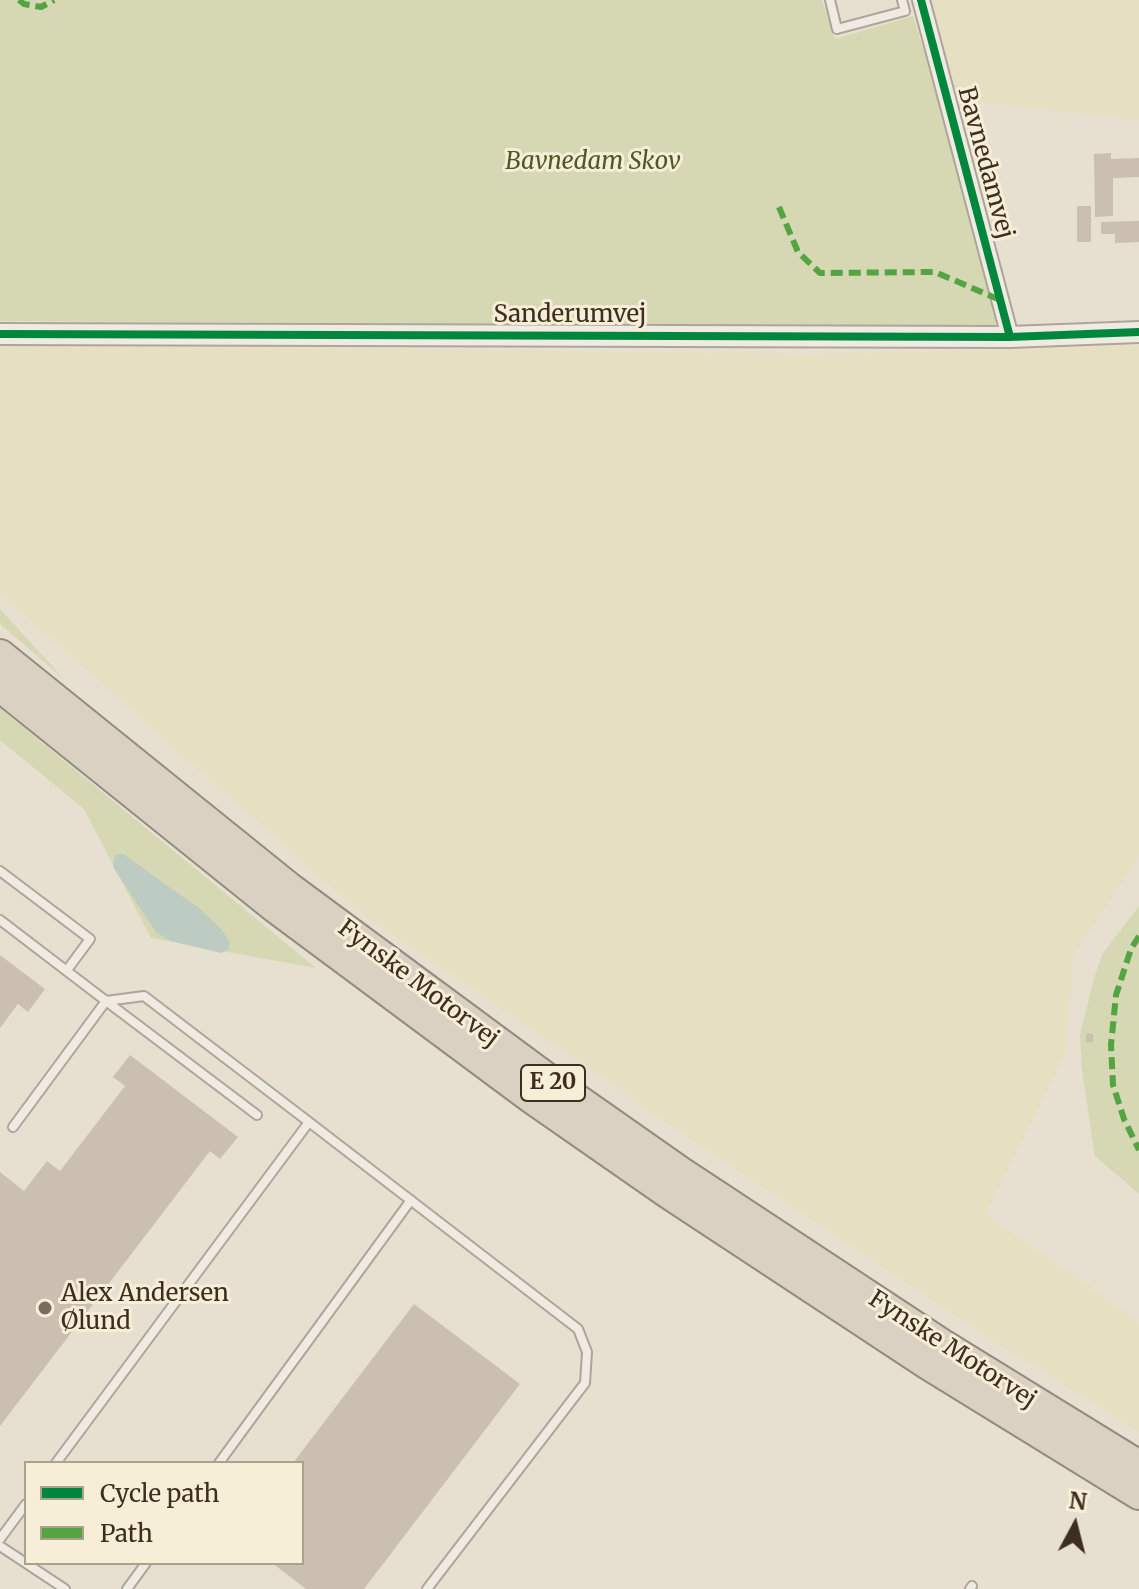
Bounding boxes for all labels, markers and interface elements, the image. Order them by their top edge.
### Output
street label: Bavnedamvej [951,84,1019,242]
park label: Bavnedam Skov [505,148,681,176]
street label: Sanderumvej [493,301,647,329]
street label: Fynske Motorvej [332,914,504,1054]
road number: E 20 [521,1065,585,1101]
place label: Alex Andersen Ølund [61,1280,229,1336]
street label: Fynske Motorvej [863,1285,1041,1415]
marker: Alex Andersen Ølund [36,1299,54,1317]
legend [24,1461,304,1565]
text: Cycle path [100,1478,219,1509]
north arrow [1035,1485,1115,1565]
text: N [1068,1486,1088,1516]
text: Path [100,1518,153,1549]

